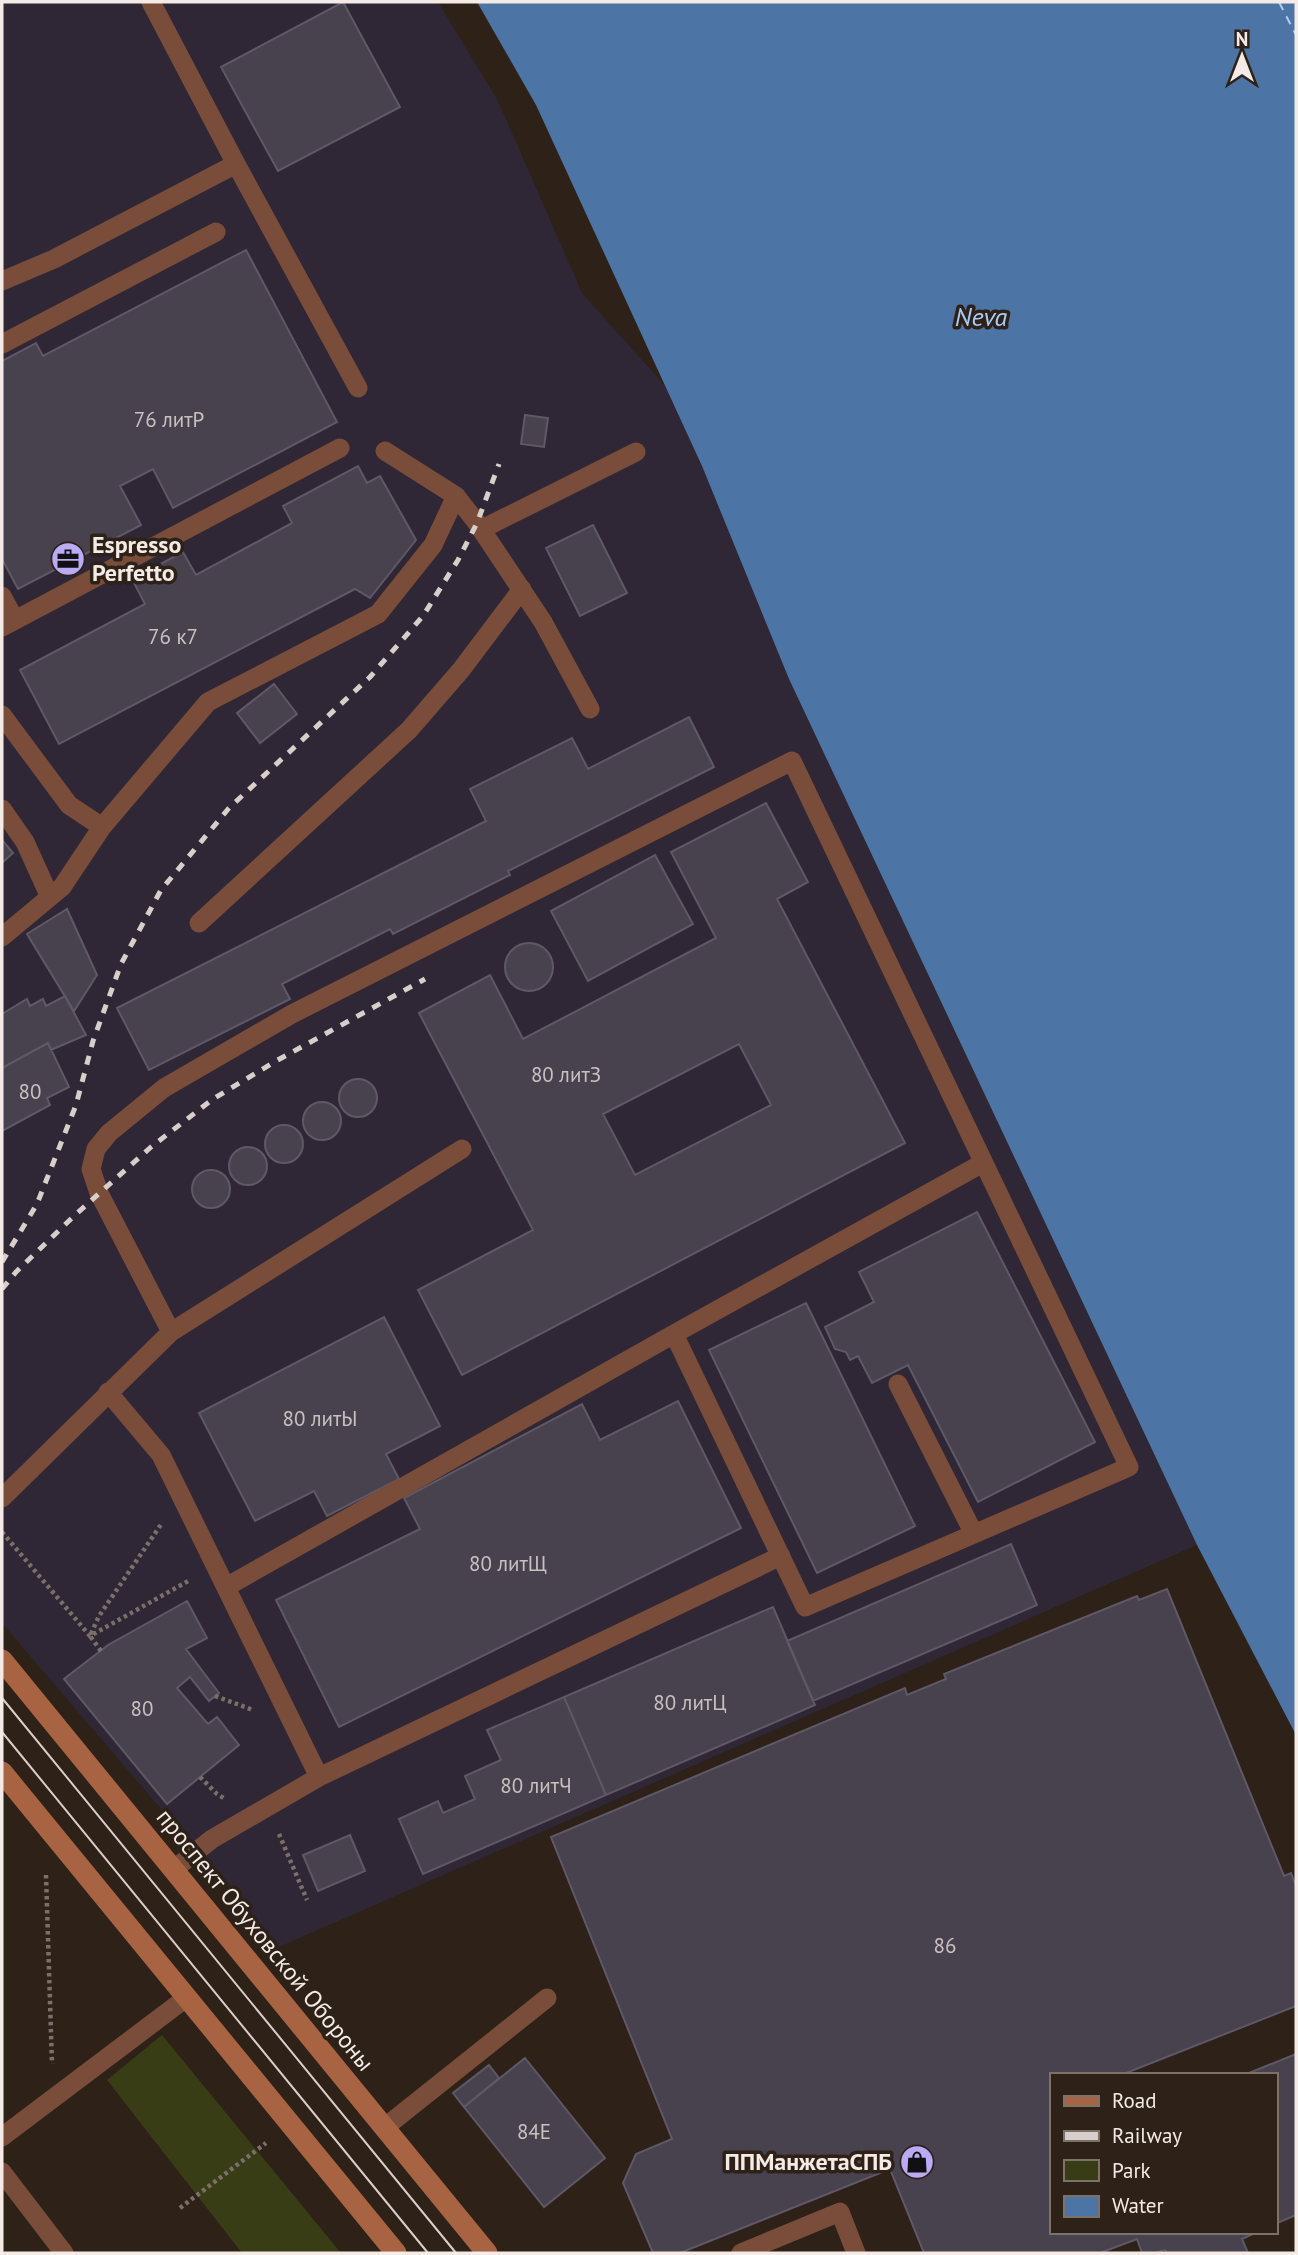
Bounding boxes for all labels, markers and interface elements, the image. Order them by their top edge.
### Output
north arrow [1207,21,1277,91]
text: N [1236,27,1248,51]
water label: Neva [955,300,1008,333]
house number: 76 литР [134,406,204,433]
place label: Espresso Perfetto [92,529,181,588]
office icon: Espresso Perfetto [49,540,87,578]
house number: 76 к7 [148,623,198,650]
house number: 80 литЗ [531,1061,601,1088]
house number: 80 [19,1078,41,1105]
house number: 80 литЫ [282,1405,358,1432]
house number: 80 литЩ [469,1550,547,1577]
house number: 80 литЦ [653,1689,727,1716]
house number: 80 [131,1695,153,1722]
house number: 80 литЧ [500,1772,572,1799]
street label: проспект Обуховской Обороны [150,1802,381,2077]
house number: 86 [934,1932,956,1959]
legend [1050,2073,1277,2234]
text: Road [1112,2087,1156,2114]
house number: 84Е [517,2118,551,2145]
text: Railway [1112,2122,1182,2149]
shop icon: ППМанжетаСПБ [898,2143,936,2181]
place label: ППМанжетаСПБ [724,2146,892,2177]
text: Park [1112,2157,1151,2184]
text: Water [1112,2192,1164,2219]

